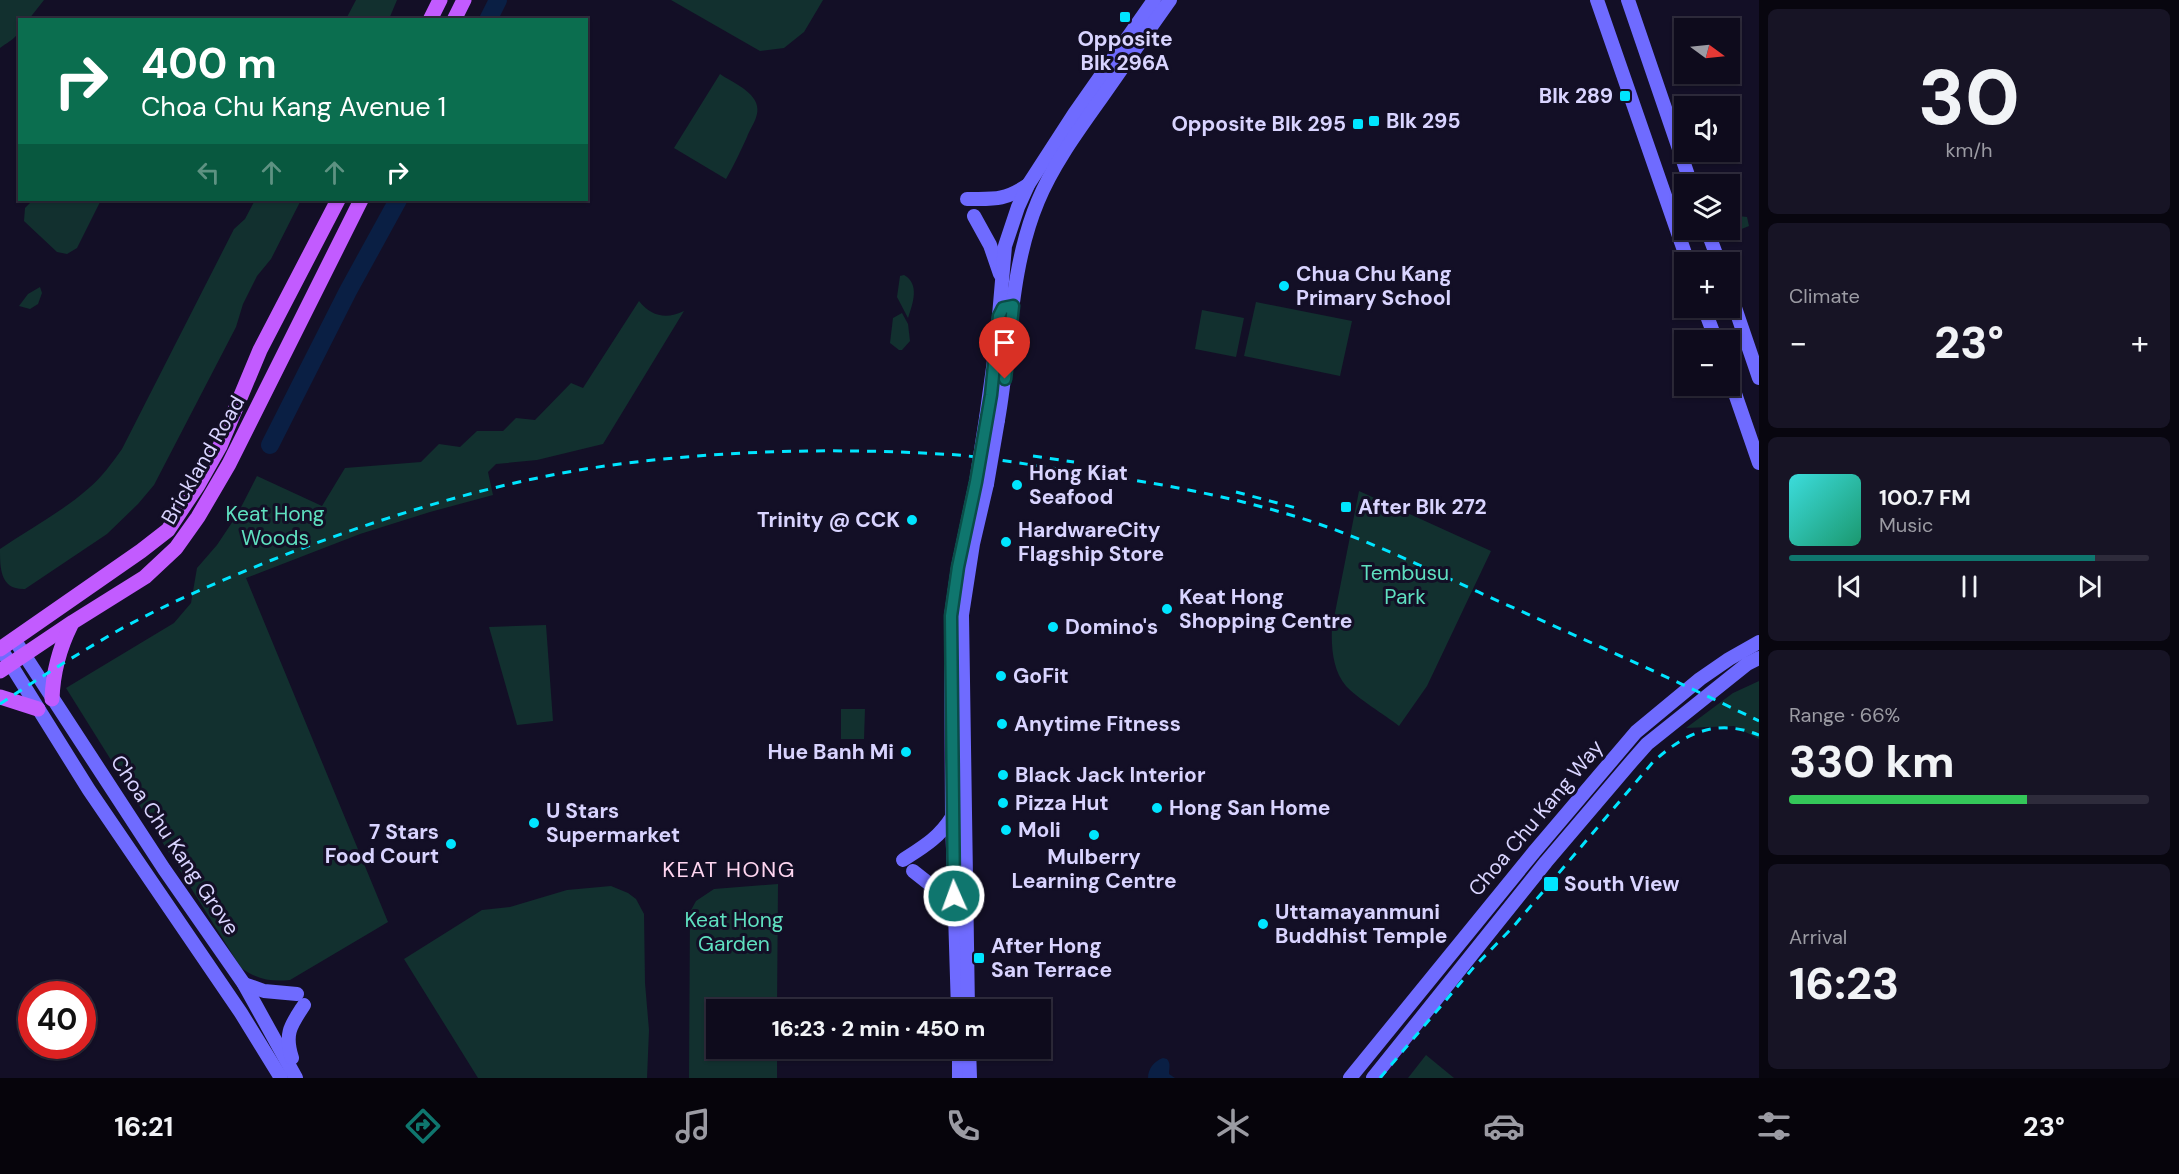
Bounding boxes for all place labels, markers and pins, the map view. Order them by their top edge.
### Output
marker: Opposite Blk 296A [1118,10,1132,24]
place label: Opposite Blk 296A [1077,25,1173,77]
place label: Blk 289 [1539,82,1613,110]
marker: Blk 289 [1618,89,1632,103]
place label: Blk 295 [1386,107,1461,135]
place label: Opposite Blk 295 [1171,110,1346,138]
marker: Blk 295 [1367,114,1381,128]
marker: Opposite Blk 295 [1351,117,1365,131]
place label: Chua Chu Kang Primary School [1296,260,1452,312]
marker: Chua Chu Kang Primary School [1277,279,1291,293]
pin [979,317,1030,379]
place label: Hong Kiat Seafood [1029,459,1128,511]
marker: Hong Kiat Seafood [1010,478,1024,492]
place label: After Blk 272 [1358,493,1487,521]
marker: After Blk 272 [1339,500,1353,514]
place label: Trinity @ CCK [757,506,900,534]
marker: Trinity @ CCK [905,513,919,527]
place label: HardwareCity Flagship Store [1018,516,1164,568]
marker: HardwareCity Flagship Store [999,535,1013,549]
place label: Keat Hong Shopping Centre [1179,583,1352,635]
marker: Keat Hong Shopping Centre [1160,602,1174,616]
place label: Domino's [1065,613,1158,641]
marker: Domino's [1046,620,1060,634]
place label: GoFit [1013,662,1069,690]
marker: GoFit [994,669,1008,683]
place label: Anytime Fitness [1014,710,1181,738]
marker: Anytime Fitness [995,717,1009,731]
place label: Hue Banh Mi [768,738,894,766]
marker: Hue Banh Mi [899,745,913,759]
place label: Black Jack Interior [1015,761,1206,789]
marker: Black Jack Interior [996,768,1010,782]
place label: Pizza Hut [1015,789,1109,817]
place label: Hong San Home [1169,794,1330,822]
marker: Pizza Hut [996,796,1010,810]
place label: U Stars Supermarket [546,797,680,849]
marker: Hong San Home [1150,801,1164,815]
marker: U Stars Supermarket [527,816,541,830]
place label: Moli [1018,816,1061,844]
place label: 7 Stars Food Court [325,818,439,870]
marker: Moli [999,823,1013,837]
marker: Mulberry Learning Centre [1087,828,1101,842]
marker: 7 Stars Food Court [444,837,458,851]
place label: Mulberry Learning Centre [1011,843,1177,895]
place label: South View [1564,870,1679,898]
marker: South View [1542,875,1560,893]
place label: Uttamayanmuni Buddhist Temple [1275,898,1448,950]
marker: Uttamayanmuni Buddhist Temple [1256,917,1270,931]
place label: After Hong San Terrace [991,932,1112,984]
marker: After Hong San Terrace [972,951,986,965]

